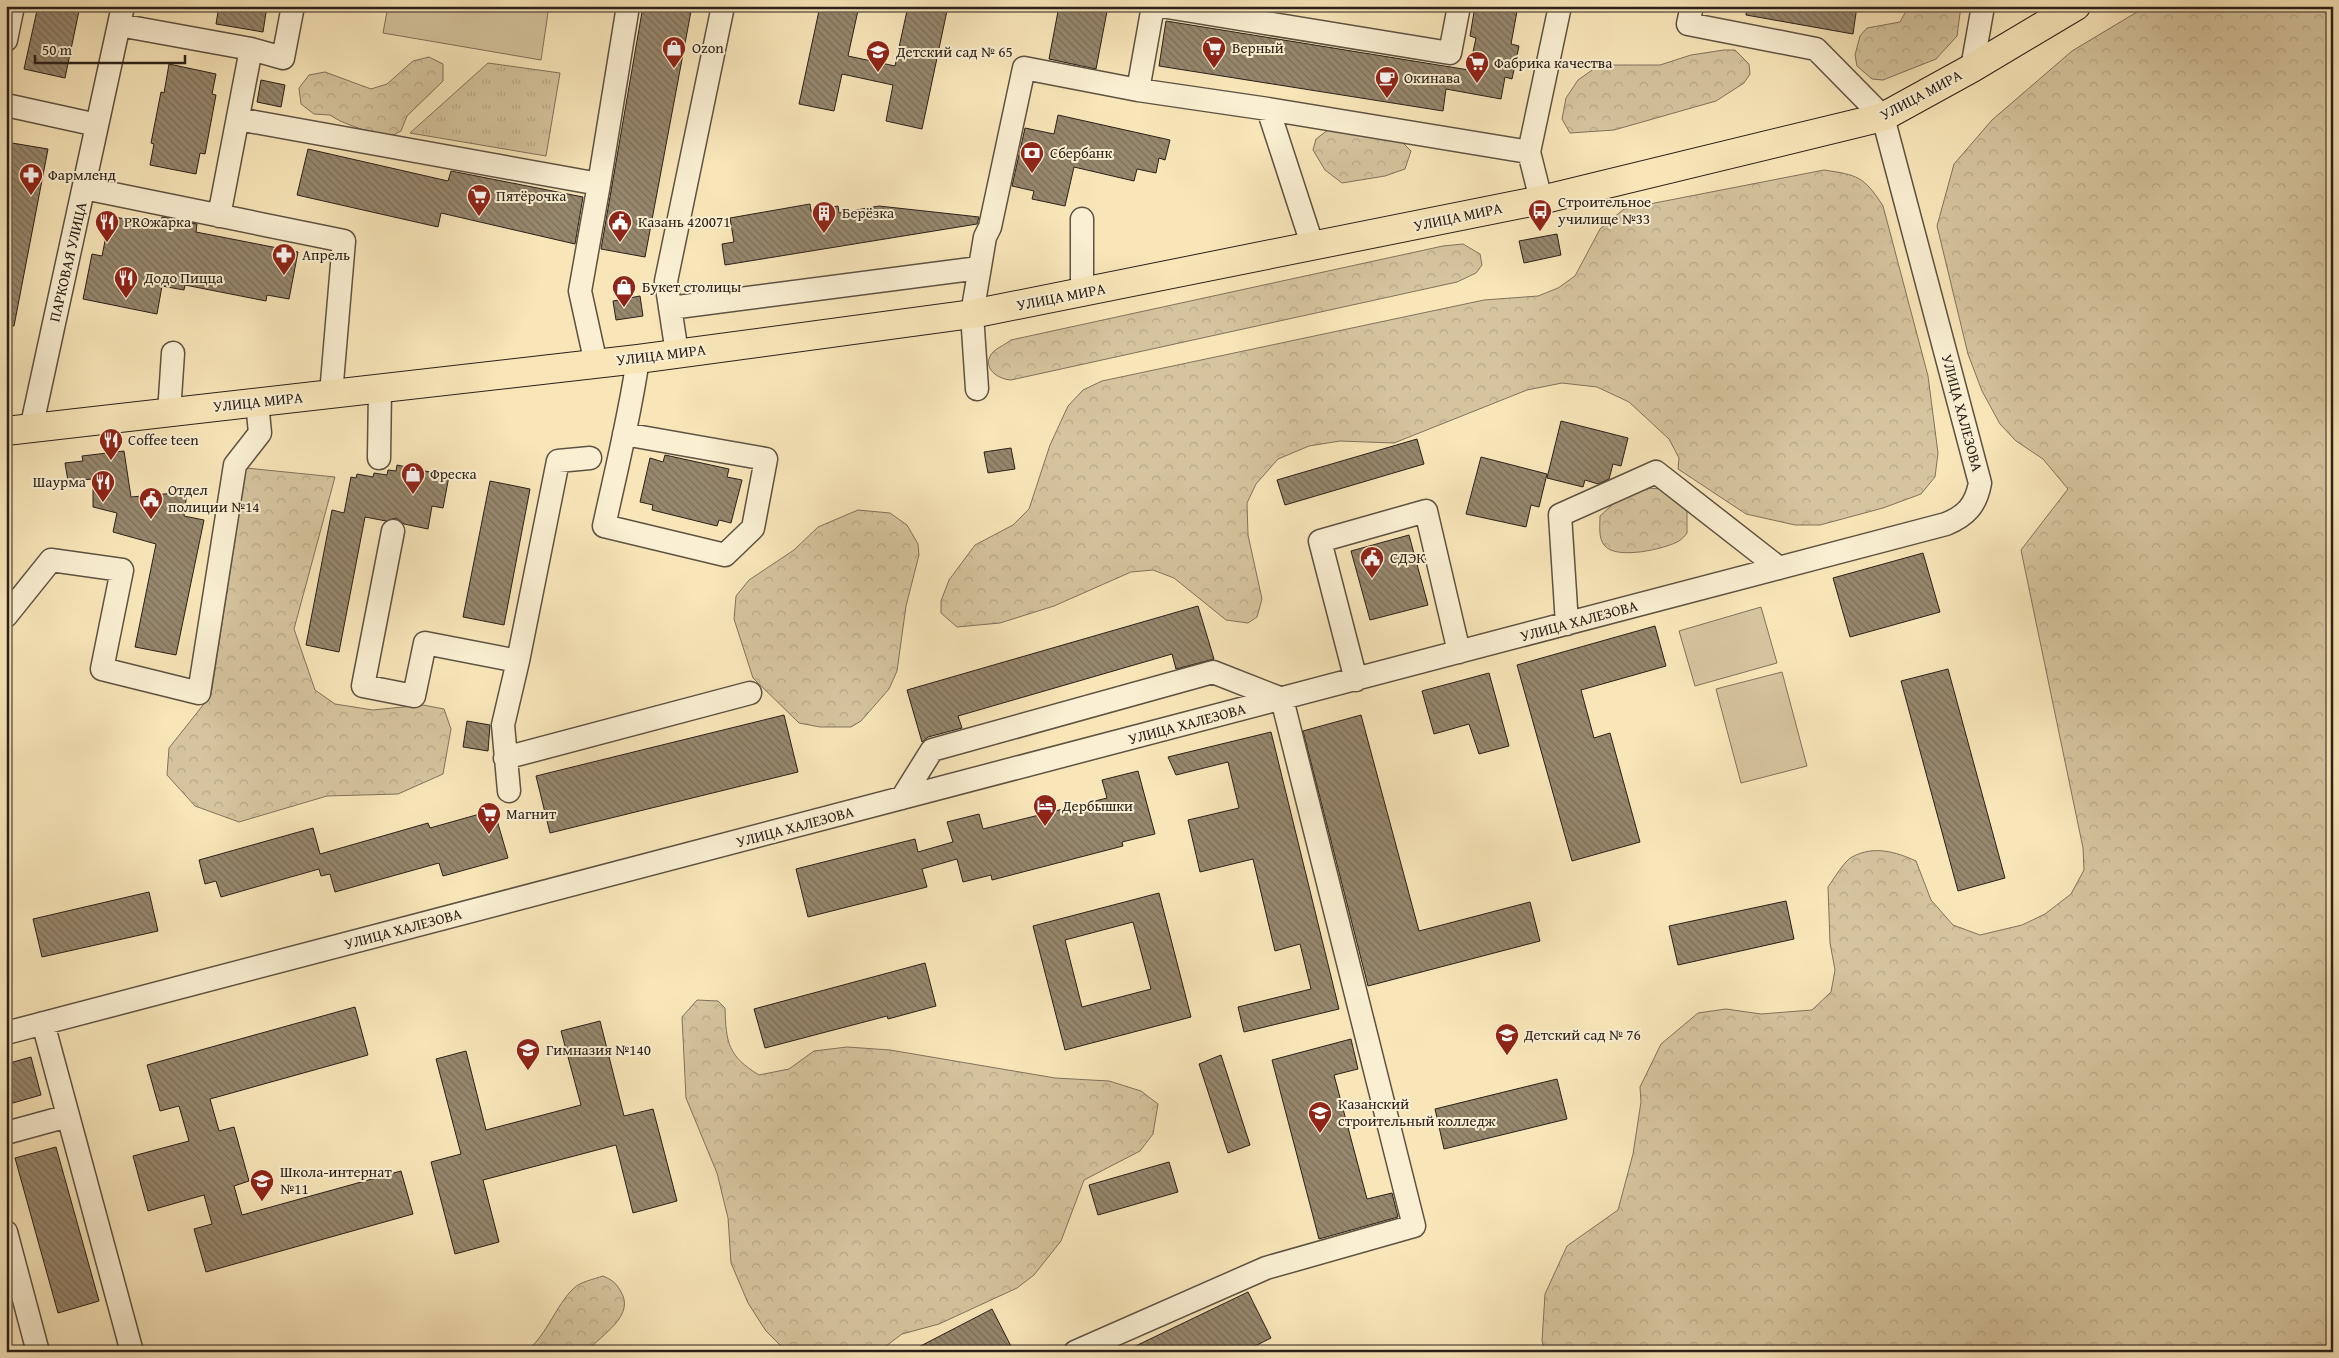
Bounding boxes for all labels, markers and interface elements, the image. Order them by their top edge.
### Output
scale bar [35,32,185,64]
shop icon: Ozon [661,35,687,69]
supermarket icon: Верный [1201,35,1227,69]
place label: Ozon [692,37,724,58]
place label: Верный [1232,37,1284,58]
text: 50 m [42,39,73,60]
school or university icon: Детский сад № 65 [865,39,891,73]
place label: Детский сад № 65 [895,41,1013,62]
supermarket icon: Фабрика качества [1464,50,1490,84]
place label: Фабрика качества [1494,52,1613,73]
street label: УЛИЦА МИРА [1876,64,1965,125]
cafe icon: Окинава [1374,65,1400,99]
place label: Окинава [1404,67,1461,88]
bank icon: Сбербанк [1019,140,1045,174]
place label: Сбербанк [1050,142,1112,163]
pharmacy icon: Фармленд [18,162,44,196]
place label: Фармленд [48,164,116,185]
supermarket icon: Пятёрочка [466,183,492,217]
place label: Пятёрочка [496,185,567,206]
place label: Строительное училище №33 [1557,191,1651,229]
street label: УЛИЦА МИРА [1412,197,1504,236]
bus stop icon: Строительное училище №33 [1527,198,1553,232]
street label: ПАРКОВАЯ УЛИЦА [44,200,92,324]
building icon: Берёзка [811,200,837,234]
place label: Берёзка [842,202,895,223]
restaurant icon: PROжарка [94,209,120,243]
public building icon: Казань 420071 [607,209,633,243]
place label: PROжарка [124,211,192,232]
place label: Казань 420071 [638,211,730,232]
pharmacy icon: Апрель [271,242,297,276]
place label: Апрель [302,244,350,265]
restaurant icon: Додо Пицца [113,265,139,299]
place label: Додо Пицца [143,267,224,288]
shop icon: Букет столицы [611,274,637,308]
place label: Букет столицы [642,276,742,297]
street label: УЛИЦА МИРА [1015,278,1107,315]
street label: УЛИЦА МИРА [615,339,707,370]
street label: УЛИЦА ХАЛЕЗОВА [1937,352,1988,474]
street label: УЛИЦА МИРА [212,386,304,417]
restaurant icon: Coffee teen [98,427,124,461]
place label: Coffee teen [128,429,199,450]
shop icon: Фреска [400,461,426,495]
place label: Фреска [430,463,477,484]
restaurant icon: Шаурма [90,469,116,503]
place label: Шаурма [33,471,87,492]
place label: Отдел полиции №14 [168,479,260,517]
public building icon: Отдел полиции №14 [138,486,164,520]
public building icon: СДЭК [1359,545,1385,579]
place label: СДЭК [1390,547,1426,568]
street label: УЛИЦА ХАЛЕЗОВА [1518,595,1640,646]
street label: УЛИЦА ХАЛЕЗОВА [1126,698,1248,749]
hotel icon: Дербышки [1032,793,1058,827]
place label: Дербышки [1061,795,1133,816]
supermarket icon: Магнит [476,801,502,835]
street label: УЛИЦА ХАЛЕЗОВА [734,801,856,852]
place label: Магнит [506,803,557,824]
street label: УЛИЦА ХАЛЕЗОВА [342,903,464,954]
school or university icon: Детский сад № 76 [1494,1022,1520,1056]
place label: Детский сад № 76 [1523,1024,1641,1045]
school or university icon: Гимназия №140 [515,1037,541,1071]
place label: Гимназия №140 [546,1039,651,1060]
place label: Казанский строительный колледж [1338,1093,1496,1131]
school or university icon: Казанский строительный колледж [1307,1100,1333,1134]
place label: Школа-интернат №11 [280,1161,392,1199]
school or university icon: Школа-интернат №11 [249,1168,275,1202]

